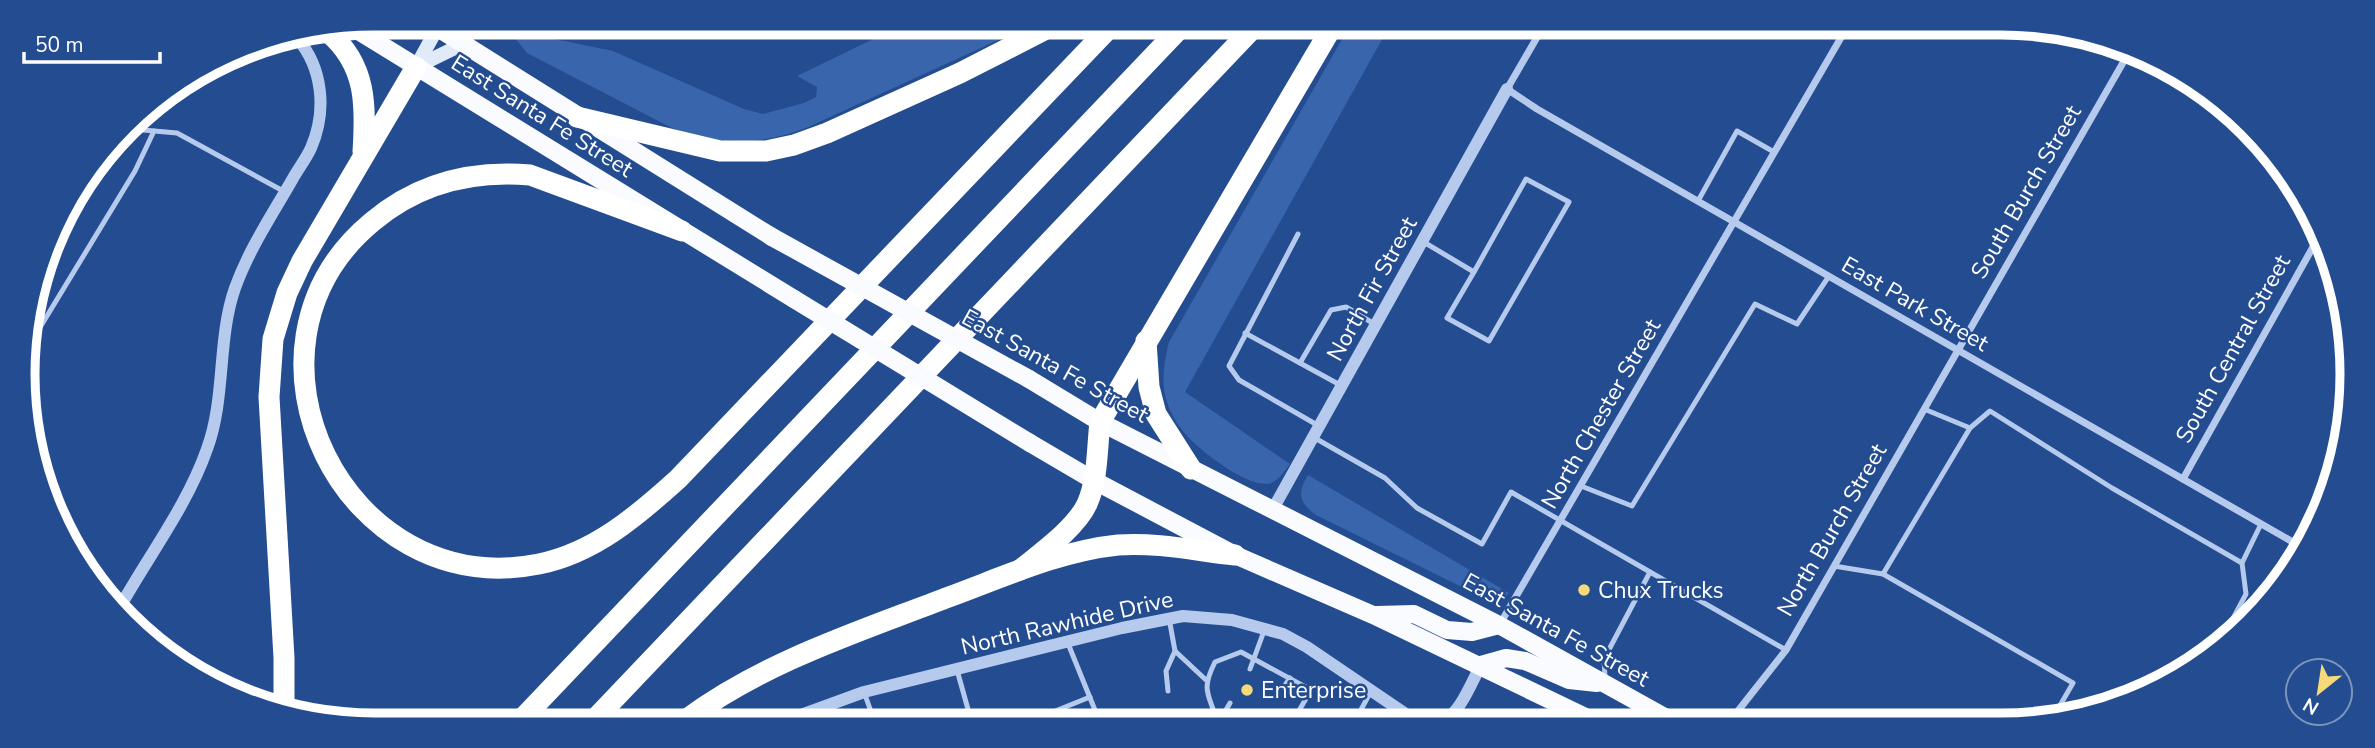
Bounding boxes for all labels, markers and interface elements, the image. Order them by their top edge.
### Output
scale bar [24,21,161,65]
text: 50 m [35,31,84,59]
street label: East Santa Fe Street [445,47,640,185]
street label: South Burch Street [1964,99,2089,285]
street label: North Fir Street [1320,210,1425,367]
street label: East Park Street [1836,249,1995,359]
street label: South Central Street [2168,249,2298,449]
street label: East Santa Fe Street [956,302,1155,431]
street label: North Chester Street [1534,313,1669,515]
street label: North Burch Street [1770,437,1895,622]
street label: East Santa Fe Street [1457,566,1656,695]
place label: Chux Trucks [1598,575,1724,606]
marker: Chux Trucks [1576,582,1592,598]
street label: North Rawhide Drive [958,583,1176,663]
north arrow [2284,657,2354,727]
place label: Enterprise [1261,675,1366,706]
marker: Enterprise [1239,682,1255,698]
text: N [2298,691,2324,721]

